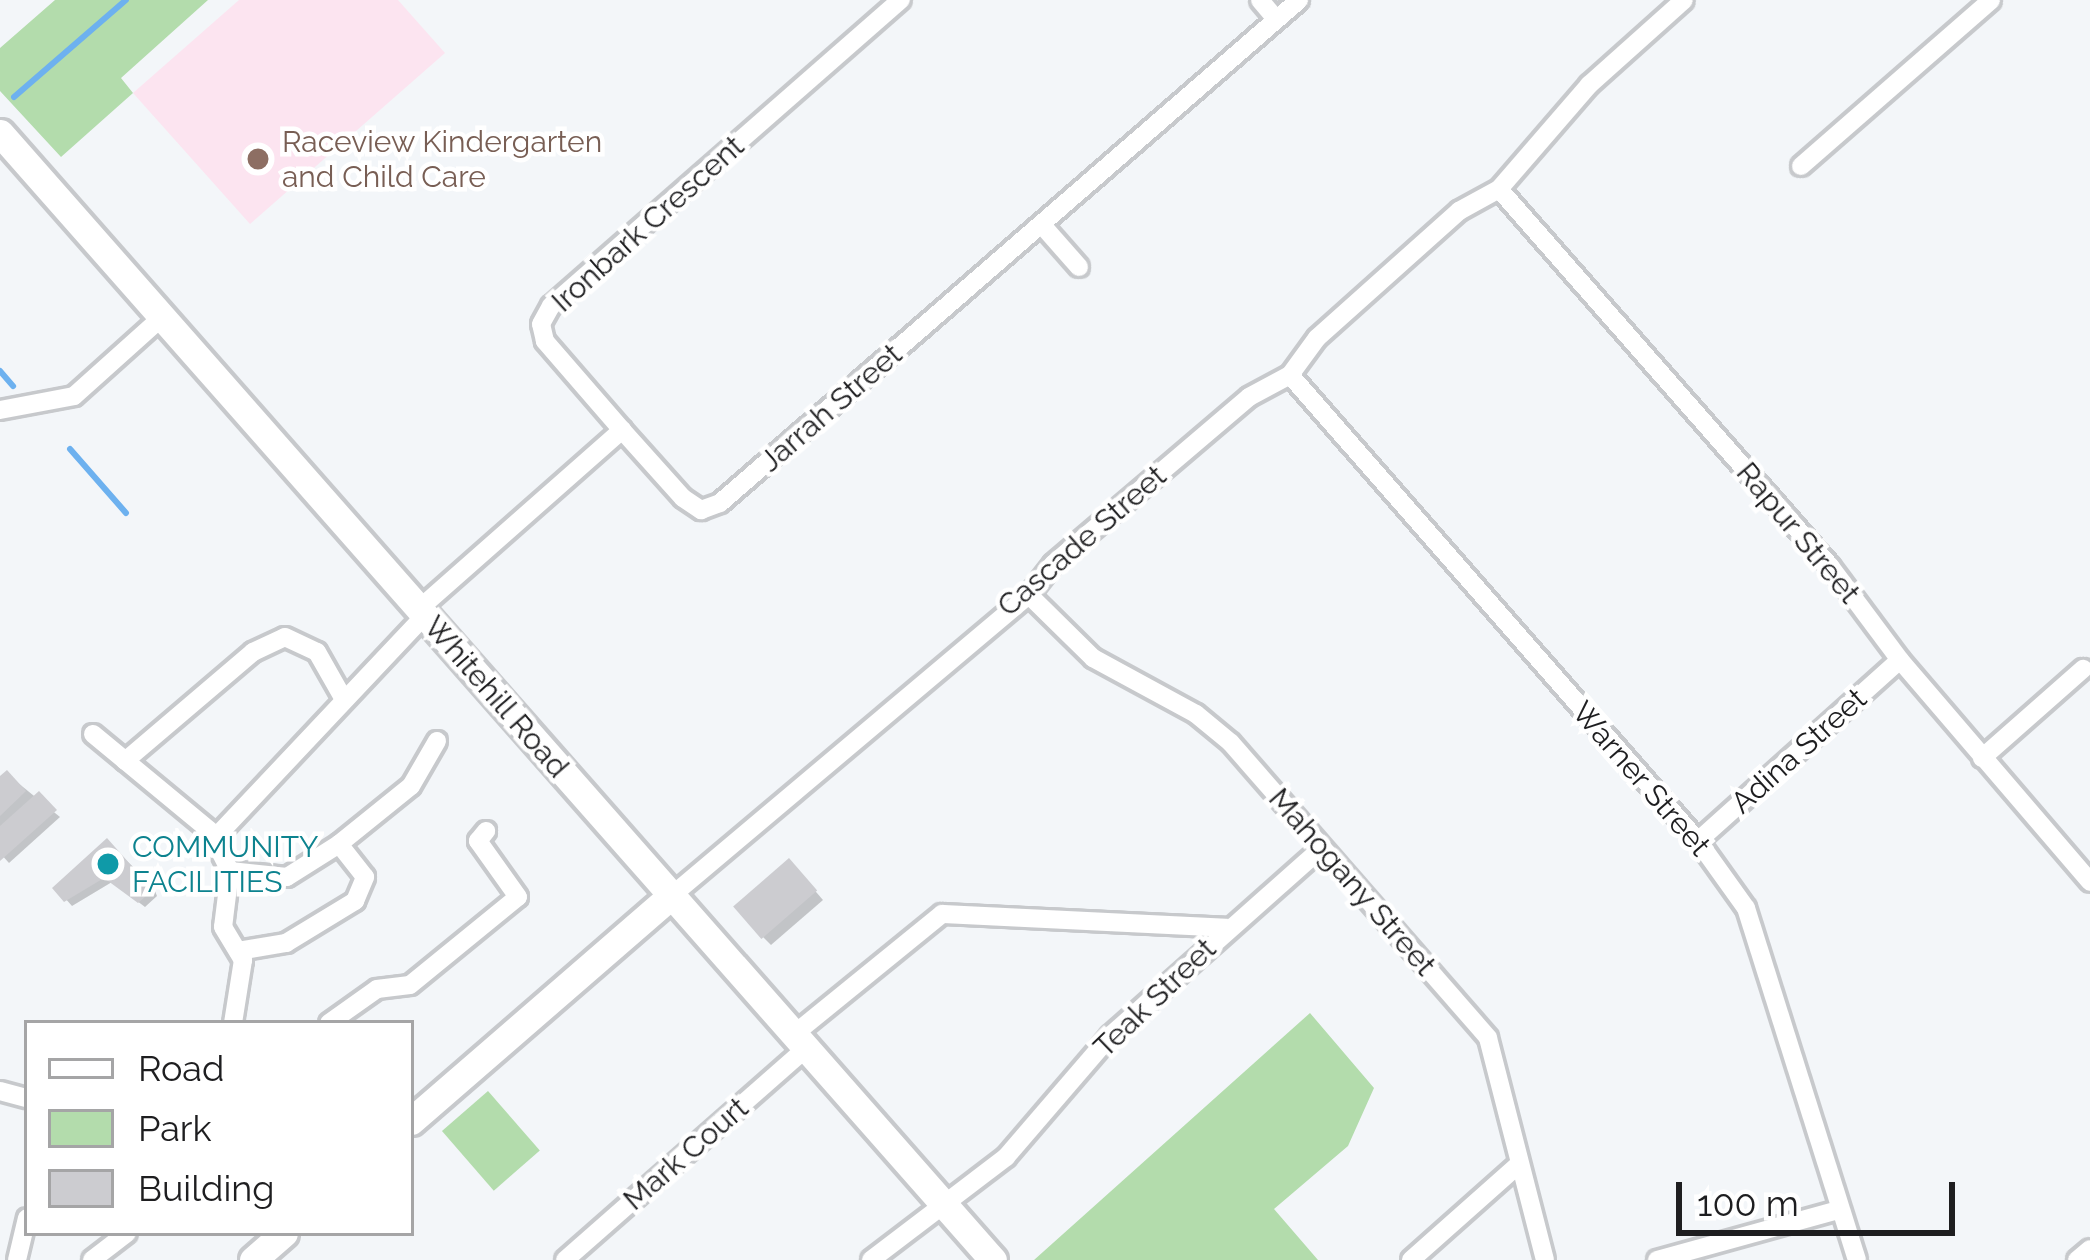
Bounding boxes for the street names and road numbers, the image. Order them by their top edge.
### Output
street label: Ironbark Crescent [545,128,751,320]
street label: Jarrah Street [753,337,909,479]
street label: Rapur Street [1728,455,1868,611]
street label: Cascade Street [990,458,1174,624]
street label: Whitehill Road [416,609,576,785]
street label: Adina Street [1724,681,1874,821]
street label: Warner Street [1564,694,1718,864]
street label: Mahogany Street [1261,781,1443,983]
street label: Teak Street [1087,931,1223,1065]
street label: Mark Court [616,1090,756,1218]

